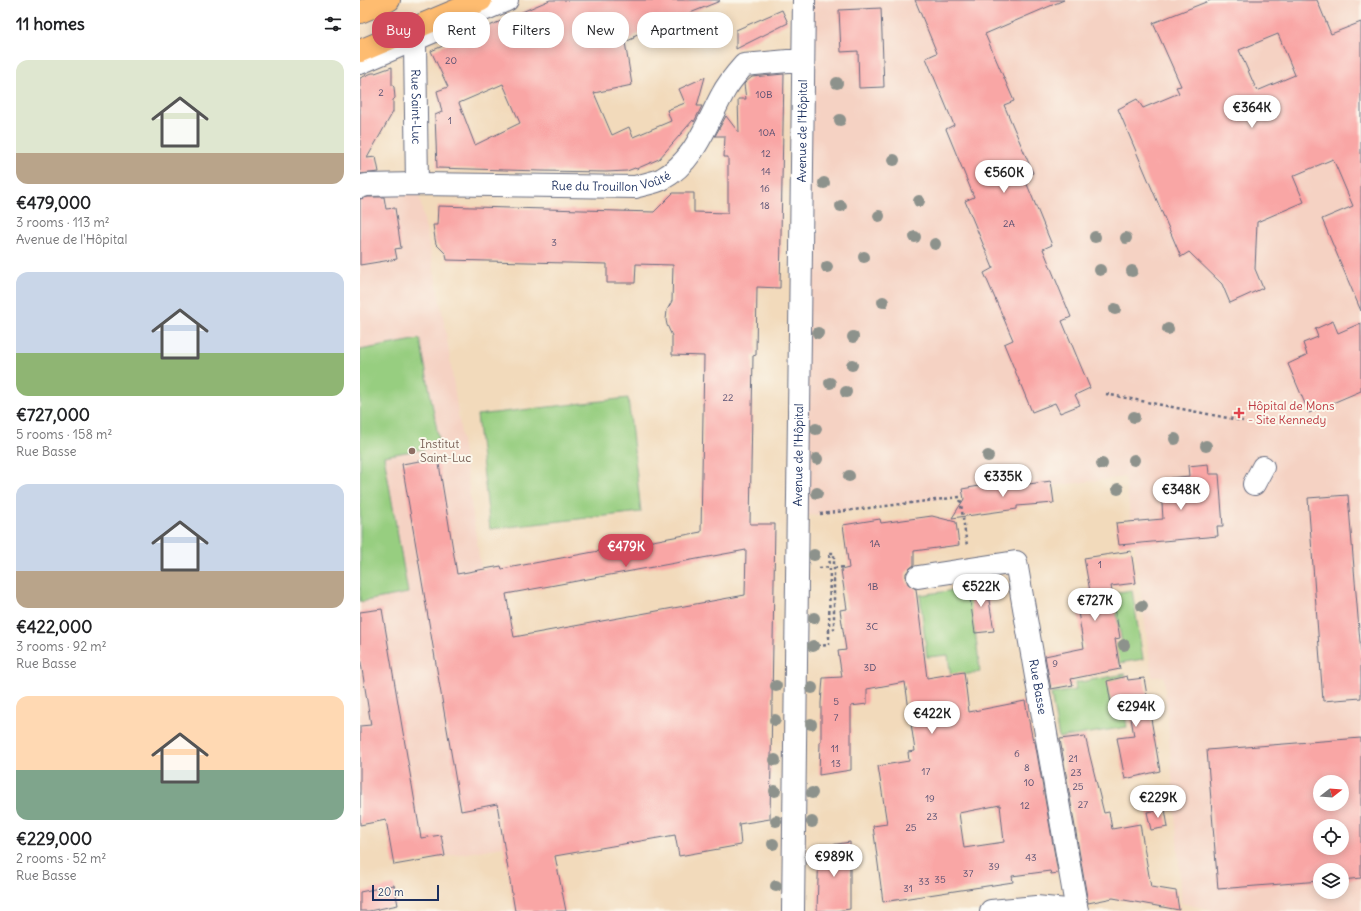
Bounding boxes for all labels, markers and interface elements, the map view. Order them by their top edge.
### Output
chip: Buy [372,12,425,48]
chip: Rent [433,12,490,48]
chip: Filters [498,12,564,48]
chip: New [572,12,629,48]
chip: Apartment [637,12,733,48]
text: 11 homes [16,13,85,35]
icon: filters [322,13,344,35]
house number: 20 [445,54,457,67]
street label: Rue Saint-Luc [408,69,424,145]
street label: Avenue de l'Hôpital [794,79,810,183]
icon: home [144,86,216,158]
house number: 2 [378,86,384,99]
house number: 10B [755,88,773,101]
pin: €364K [1224,95,1280,129]
text: €364K [1233,99,1271,116]
house number: 1 [448,114,452,127]
house number: 10A [759,126,776,139]
house number: 12 [761,147,771,160]
pin: €560K [976,160,1032,194]
text: €560K [984,164,1024,181]
house number: 14 [761,165,771,178]
street label: Rue du Trouillon Voûté [551,168,673,194]
house number: 16 [760,182,770,195]
text: €479,000 [16,192,91,214]
house number: 18 [760,199,770,212]
text: 3 rooms · 113 m² [16,214,110,231]
house number: 2A [1003,217,1016,230]
text: Avenue de l'Hôpital [16,231,127,248]
house number: 3 [551,236,557,249]
icon: home [144,298,216,370]
house number: 22 [723,391,734,404]
place label: Hôpital de Mons - Site Kennedy [1248,398,1334,427]
street label: Avenue de l'Hôpital [790,403,806,507]
text: €727,000 [16,404,90,426]
marker: Hôpital de Mons - Site Kennedy [1233,407,1245,419]
text: 5 rooms · 158 m² [16,426,112,443]
place label: Institut Saint-Luc [420,436,471,465]
text: Rue Basse [16,443,77,460]
marker: Institut Saint-Luc [407,446,417,456]
pin: €335K [975,464,1031,498]
text: €335K [984,468,1022,485]
pin: €348K [1153,477,1209,511]
text: €348K [1162,481,1200,498]
icon: home [144,510,216,582]
pin: €479K [598,534,654,568]
house number: 1A [870,537,881,550]
text: €479K [607,538,645,555]
house number: 1 [1098,558,1102,571]
pin: €522K [953,574,1009,608]
text: €522K [962,578,1000,595]
house number: 1B [868,580,879,593]
pin: €727K [1067,588,1123,622]
text: €727K [1077,592,1113,609]
text: €422,000 [16,616,92,638]
house number: 3C [866,620,879,633]
text: 3 rooms · 92 m² [16,638,107,655]
text: Rue Basse [16,655,77,672]
house number: 9 [1052,657,1058,670]
street label: Rue Basse [1026,658,1051,716]
house number: 3D [864,661,876,674]
pin: €294K [1108,694,1164,728]
house number: 5 [833,695,839,708]
text: €294K [1117,698,1155,715]
pin: €422K [904,701,960,735]
text: €422K [913,705,951,722]
house number: 7 [834,711,839,724]
icon: home [144,722,216,794]
house number: 11 [831,742,839,755]
house number: 6 [1014,747,1020,760]
house number: 21 [1068,752,1078,765]
house number: 13 [831,757,841,770]
house number: 8 [1024,761,1030,774]
house number: 17 [922,765,931,778]
house number: 23 [1070,766,1082,779]
north arrow [1313,775,1349,811]
map controls [1313,775,1349,899]
house number: 10 [1024,776,1034,789]
house number: 25 [1072,780,1084,793]
pin: €229K [1130,785,1186,819]
text: €229K [1139,789,1177,806]
house number: 19 [925,792,935,805]
house number: 27 [1078,798,1088,811]
house number: 12 [1020,799,1030,812]
house number: 23 [926,810,938,823]
button: locate [1313,819,1349,855]
house number: 25 [905,821,917,834]
text: €229,000 [16,828,92,850]
pin: €989K [806,844,862,878]
text: €989K [815,848,853,865]
text: 2 rooms · 52 m² [16,850,106,867]
house number: 43 [1025,851,1037,864]
house number: 39 [988,860,1000,873]
button: layers [1313,863,1349,899]
text: Rue Basse [16,867,77,884]
house number: 37 [963,867,973,880]
house number: 35 [934,873,946,886]
house number: 33 [918,875,930,888]
house number: 31 [903,882,913,895]
scale bar [372,883,439,902]
text: 20 m [378,885,404,899]

